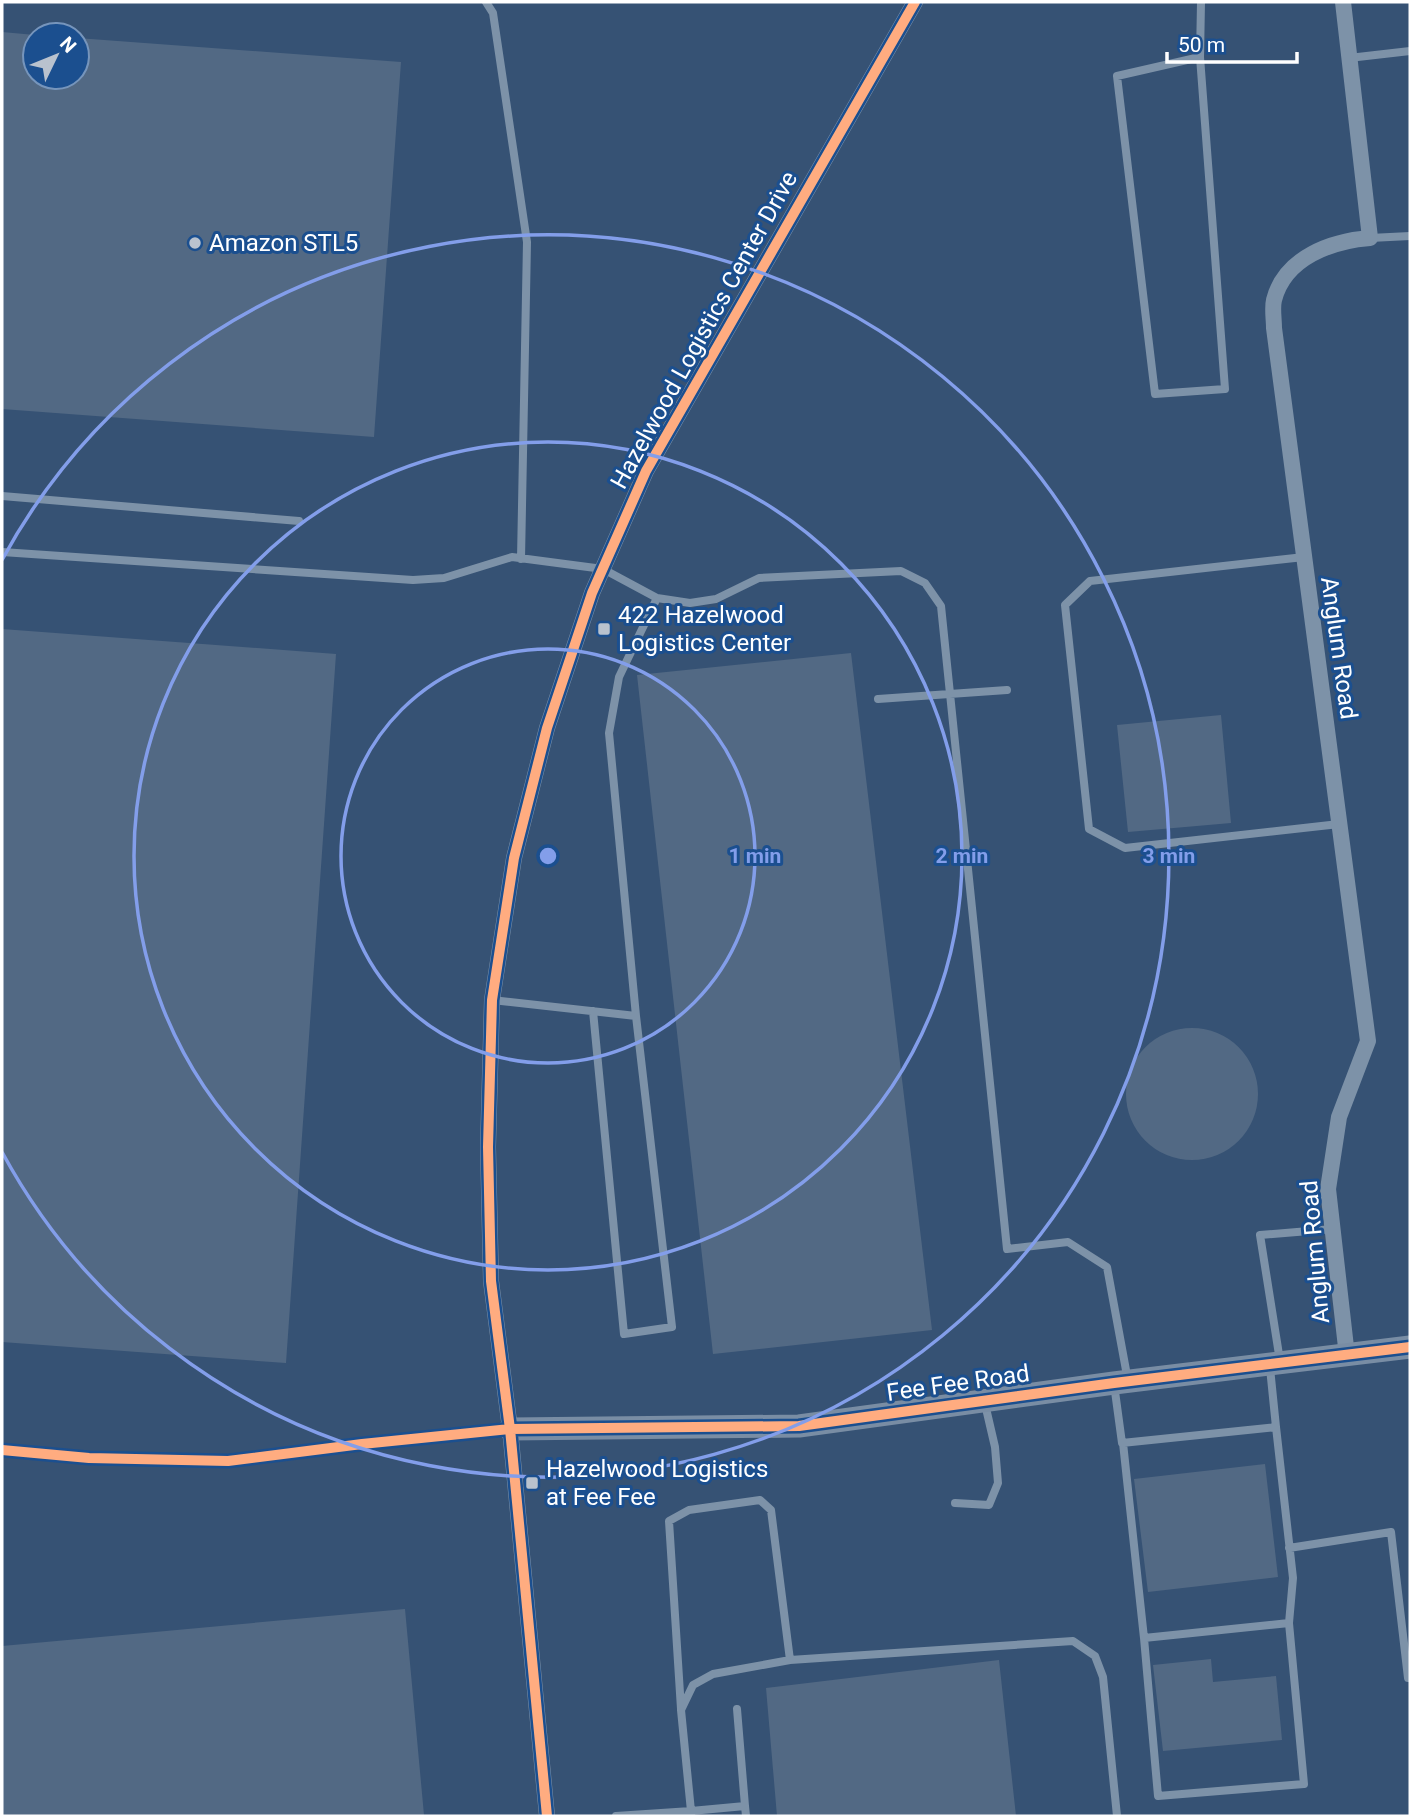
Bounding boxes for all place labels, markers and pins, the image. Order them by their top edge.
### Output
place label: Amazon STL5 [209,229,358,257]
marker: Amazon STL5 [187,235,203,251]
place label: 422 Hazelwood Logistics Center [618,601,791,657]
marker: 422 Hazelwood Logistics Center [596,621,612,637]
centre of rings [536,844,560,868]
place label: Hazelwood Logistics at Fee Fee [546,1455,768,1511]
marker: Hazelwood Logistics at Fee Fee [524,1475,540,1491]

